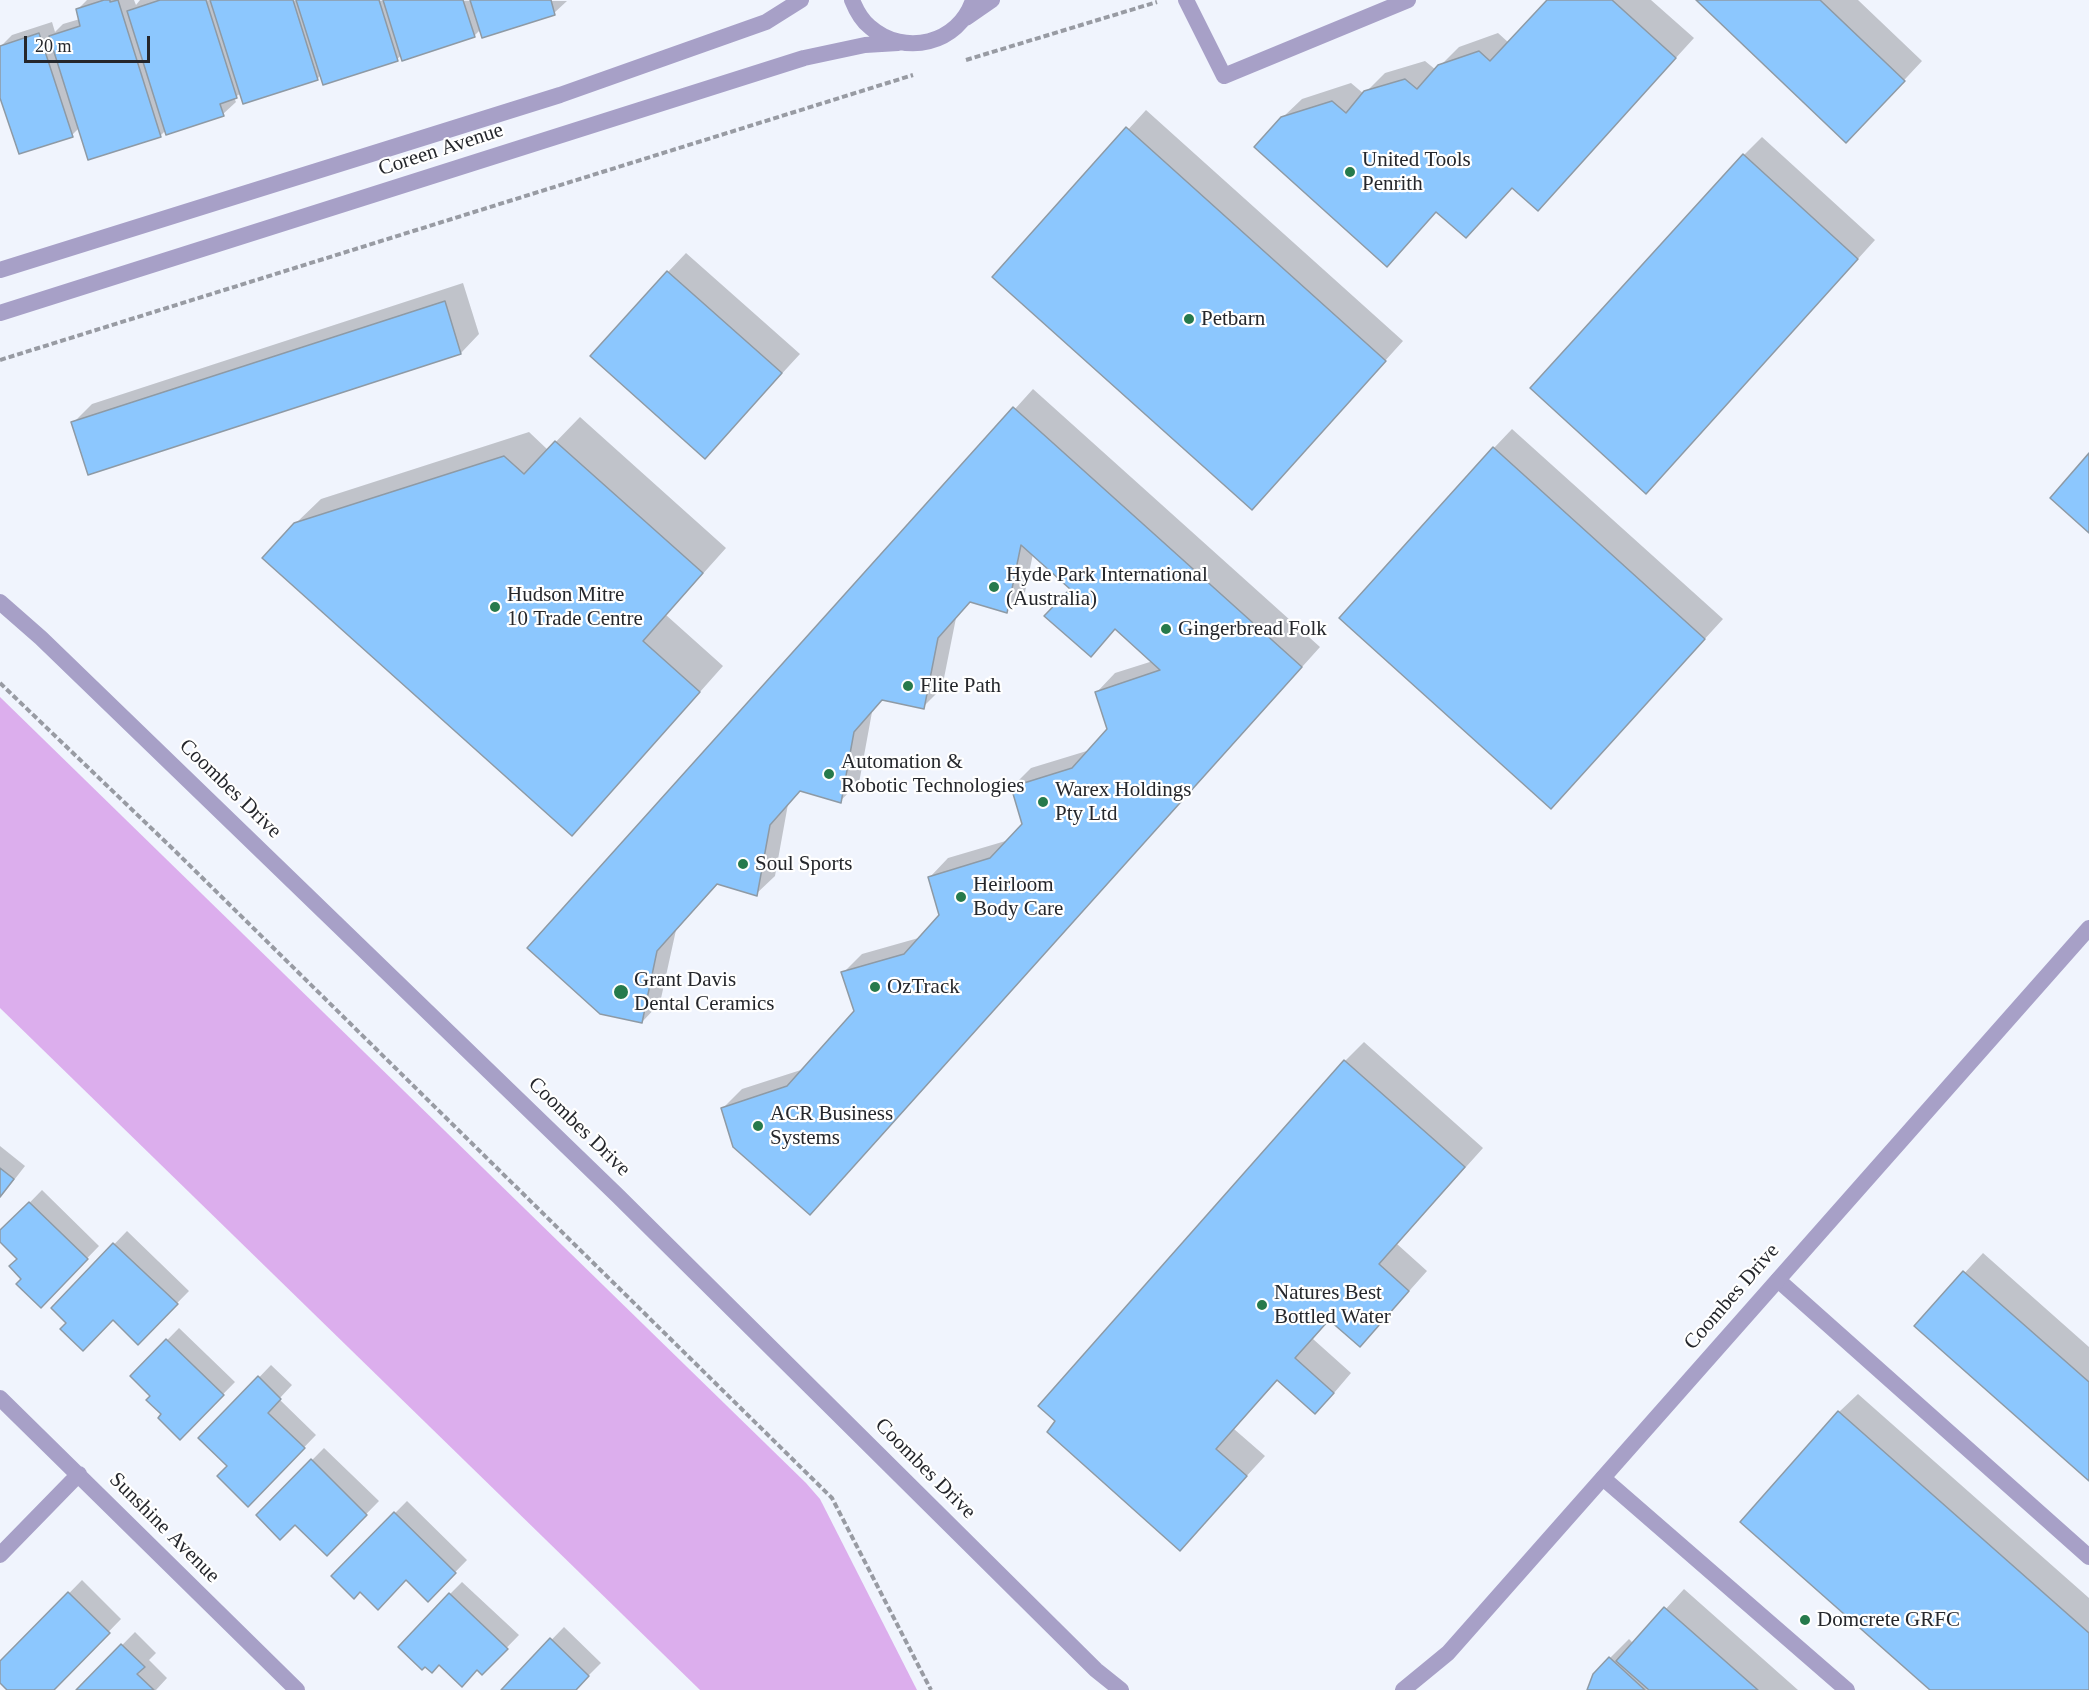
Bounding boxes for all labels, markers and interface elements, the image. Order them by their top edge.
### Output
scale bar [27,24,153,62]
text: 20 m [35,36,72,56]
street label: Coreen Avenue [375,118,507,182]
place label: United Tools Penrith [1362,147,1471,197]
marker: United Tools Penrith [1343,165,1357,179]
place label: Petbarn [1201,306,1265,332]
marker: Petbarn [1182,312,1196,326]
place label: Hyde Park International (Australia) [1006,562,1208,612]
marker: Hyde Park International (Australia) [987,580,1001,594]
place label: Hudson Mitre 10 Trade Centre [507,582,643,632]
marker: Hudson Mitre 10 Trade Centre [488,600,502,614]
place label: Gingerbread Folk [1178,616,1327,642]
marker: Gingerbread Folk [1159,622,1173,636]
place label: Flite Path [920,673,1001,699]
marker: Flite Path [901,679,915,693]
street label: Coombes Drive [174,734,286,844]
place label: Automation & Robotic Technologies [841,749,1024,799]
marker: Automation & Robotic Technologies [822,767,836,781]
place label: Warex Holdings Pty Ltd [1055,777,1192,827]
marker: Warex Holdings Pty Ltd [1036,795,1050,809]
place label: Soul Sports [755,851,852,877]
marker: Soul Sports [736,857,750,871]
place label: Heirloom Body Care [973,872,1063,922]
marker: Heirloom Body Care [954,890,968,904]
place label: Grant Davis Dental Ceramics [634,967,775,1017]
place label: OzTrack [887,974,960,1000]
marker: OzTrack [868,980,882,994]
marker: Grant Davis Dental Ceramics [612,983,630,1001]
street label: Coombes Drive [523,1072,635,1182]
place label: ACR Business Systems [770,1101,893,1151]
marker: ACR Business Systems [751,1119,765,1133]
street label: Coombes Drive [1679,1239,1785,1355]
place label: Natures Best Bottled Water [1274,1280,1391,1330]
marker: Natures Best Bottled Water [1255,1298,1269,1312]
street label: Coombes Drive [869,1413,981,1525]
street label: Sunshine Avenue [103,1467,225,1589]
place label: Domcrete GRFC [1817,1607,1960,1633]
marker: Domcrete GRFC [1798,1613,1812,1627]

